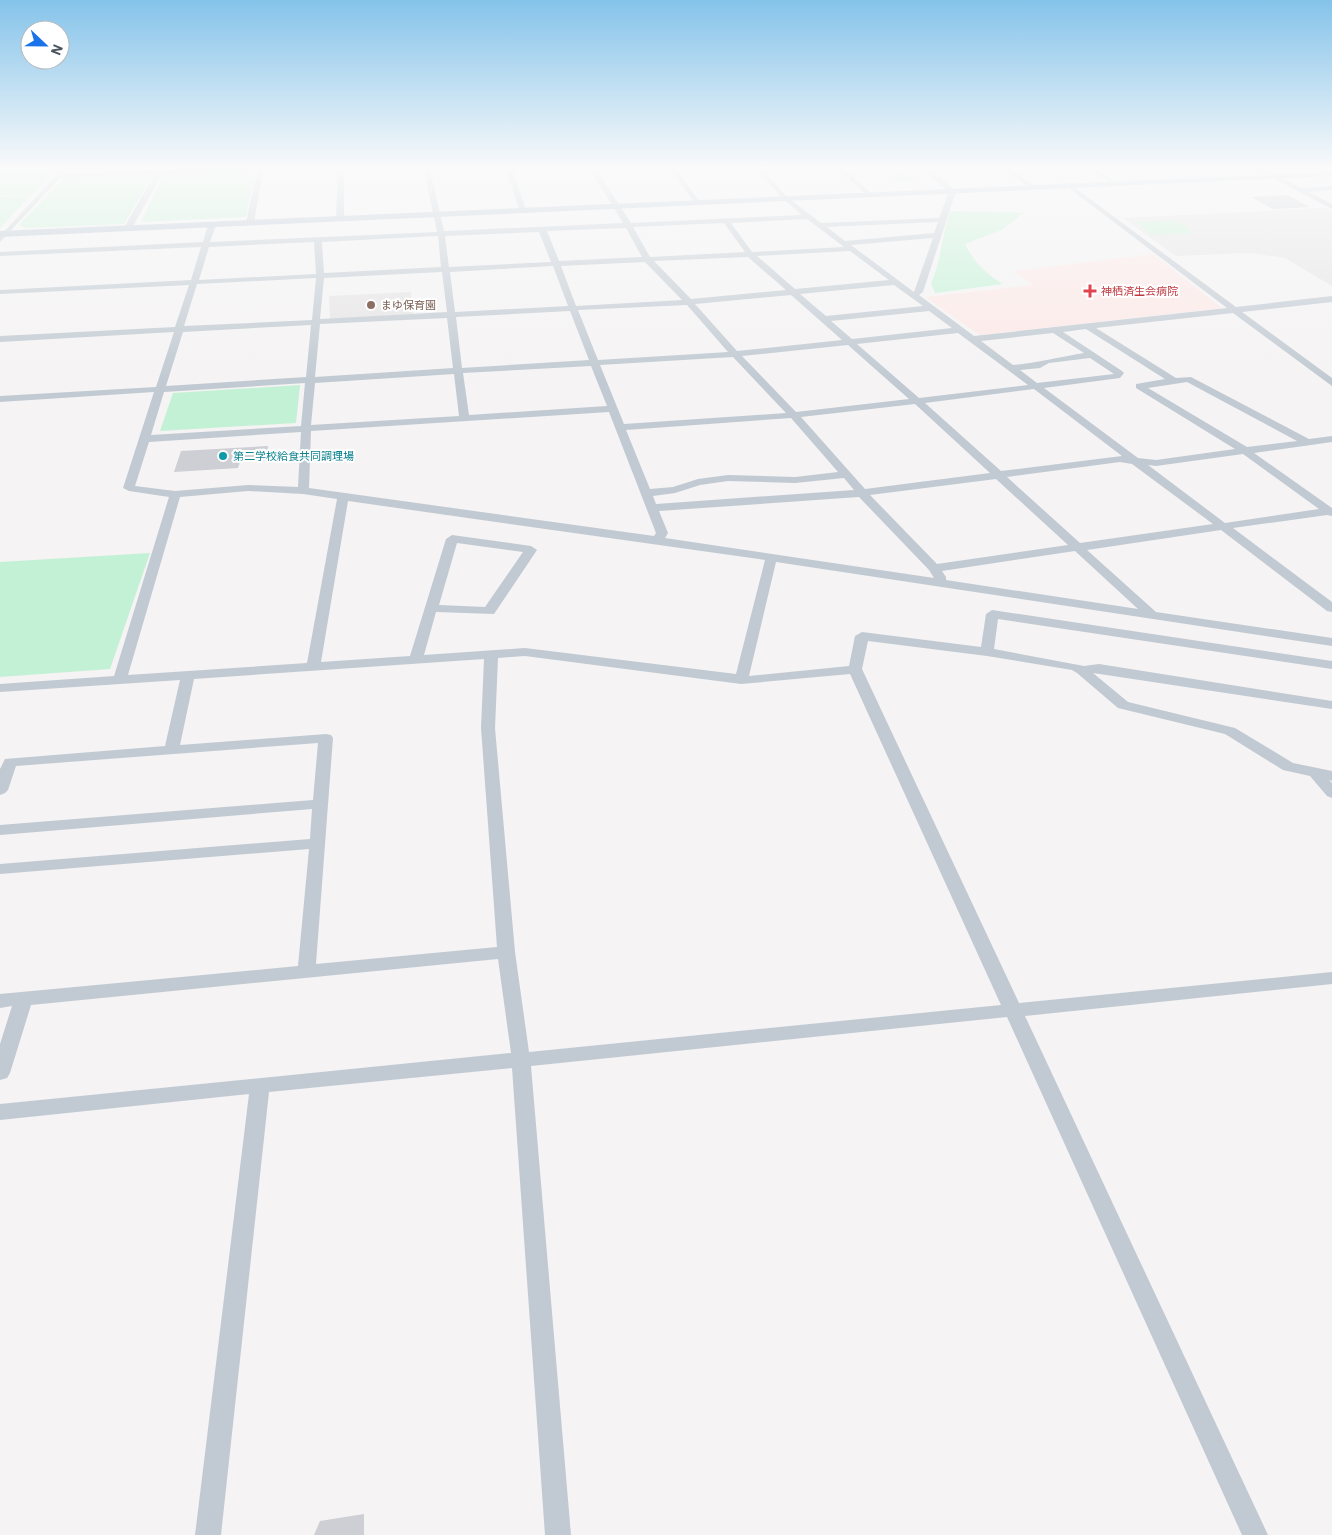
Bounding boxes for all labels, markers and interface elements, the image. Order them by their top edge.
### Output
north arrow [20,20,70,70]
text: N [47,42,67,58]
marker: 神栖済生会病院 [1083,284,1097,298]
place label: 神栖済生会病院 [1101,284,1178,298]
place label: まゆ保育園 [381,298,436,312]
marker: まゆ保育園 [365,299,377,311]
place label: 第二学校給食共同調理場 [233,449,354,463]
marker: 第二学校給食共同調理場 [217,450,229,462]

